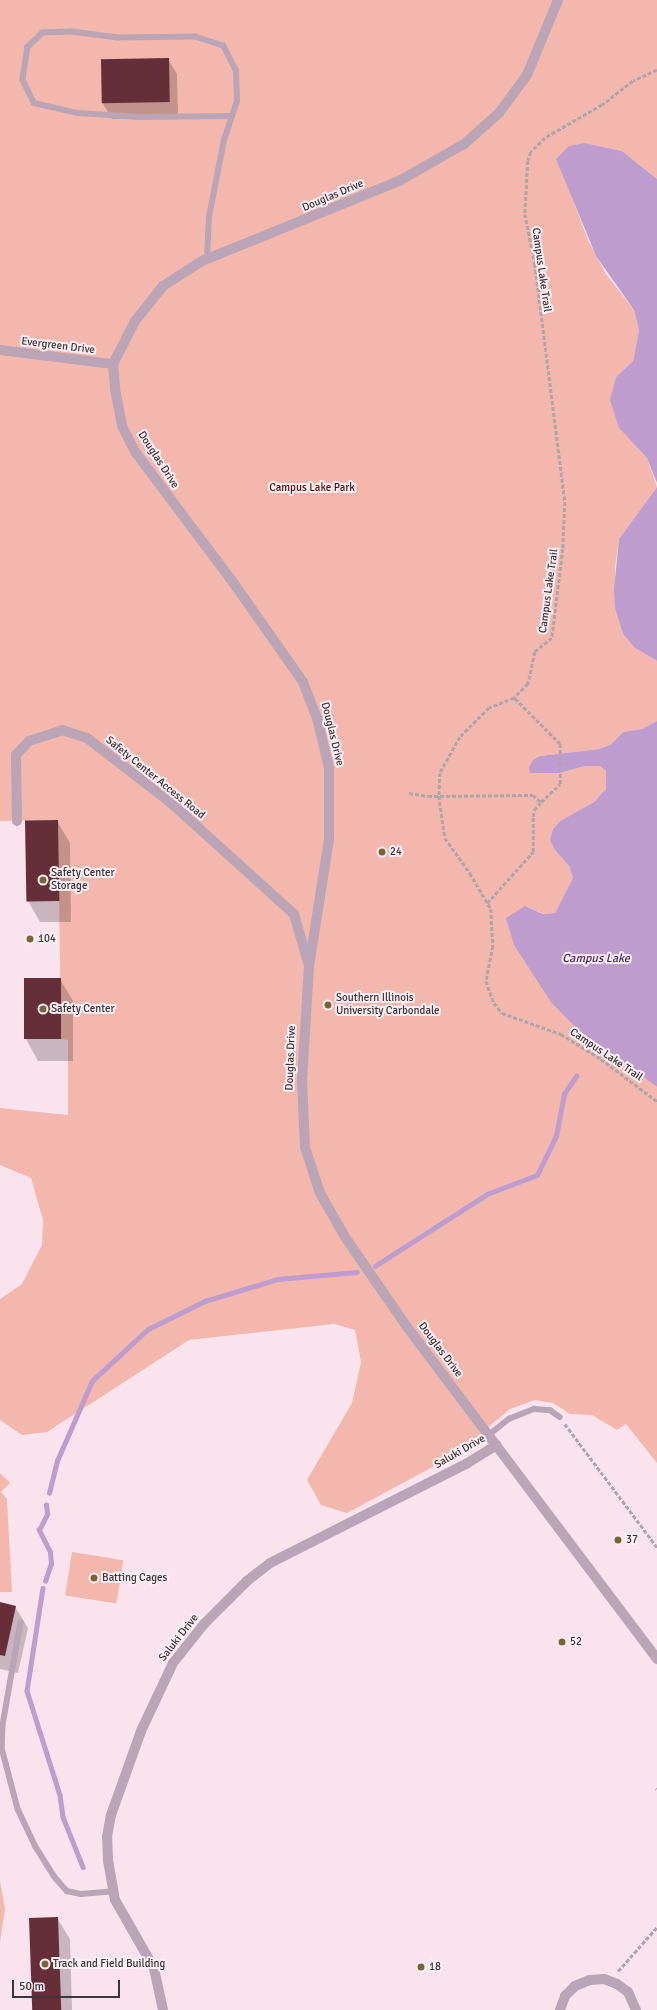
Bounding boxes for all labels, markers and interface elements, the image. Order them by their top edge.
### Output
street label: Douglas Drive [300,177,366,215]
street label: Campus Lake Trail [529,227,553,313]
street label: Evergreen Drive [20,335,96,357]
street label: Douglas Drive [135,429,181,491]
park label: Campus Lake Park [269,481,355,495]
street label: Campus Lake Trail [537,548,561,634]
street label: Douglas Drive [318,701,346,767]
street label: Safety Center Access Road [103,734,207,822]
place label: 24 [390,845,402,859]
marker: 24 [377,847,387,857]
place label: Safety Center Storage [51,867,115,893]
marker: Safety Center Storage [38,875,48,885]
place label: 104 [38,932,56,946]
marker: 104 [25,934,35,944]
water label: Campus Lake [562,952,630,966]
place label: Southern Illinois University Carbondale [336,992,440,1018]
marker: Southern Illinois University Carbondale [323,1000,333,1010]
place label: Safety Center [51,1002,115,1016]
marker: Safety Center [38,1004,48,1014]
street label: Douglas Drive [283,1025,299,1091]
street label: Campus Lake Trail [567,1026,645,1084]
street label: Douglas Drive [415,1320,465,1380]
street label: Saluki Drive [432,1432,488,1472]
place label: 37 [626,1533,638,1547]
marker: 37 [613,1535,623,1545]
place label: Batting Cages [102,1571,167,1585]
marker: Batting Cages [89,1573,99,1583]
street label: Saluki Drive [156,1612,202,1664]
place label: 52 [570,1635,582,1649]
marker: 52 [557,1637,567,1647]
place label: Track and Field Building [53,1957,165,1971]
marker: Track and Field Building [40,1959,50,1969]
place label: 18 [429,1960,441,1974]
marker: 18 [416,1962,426,1972]
scale bar [14,1972,122,1998]
text: 50 m [19,1979,44,1994]

